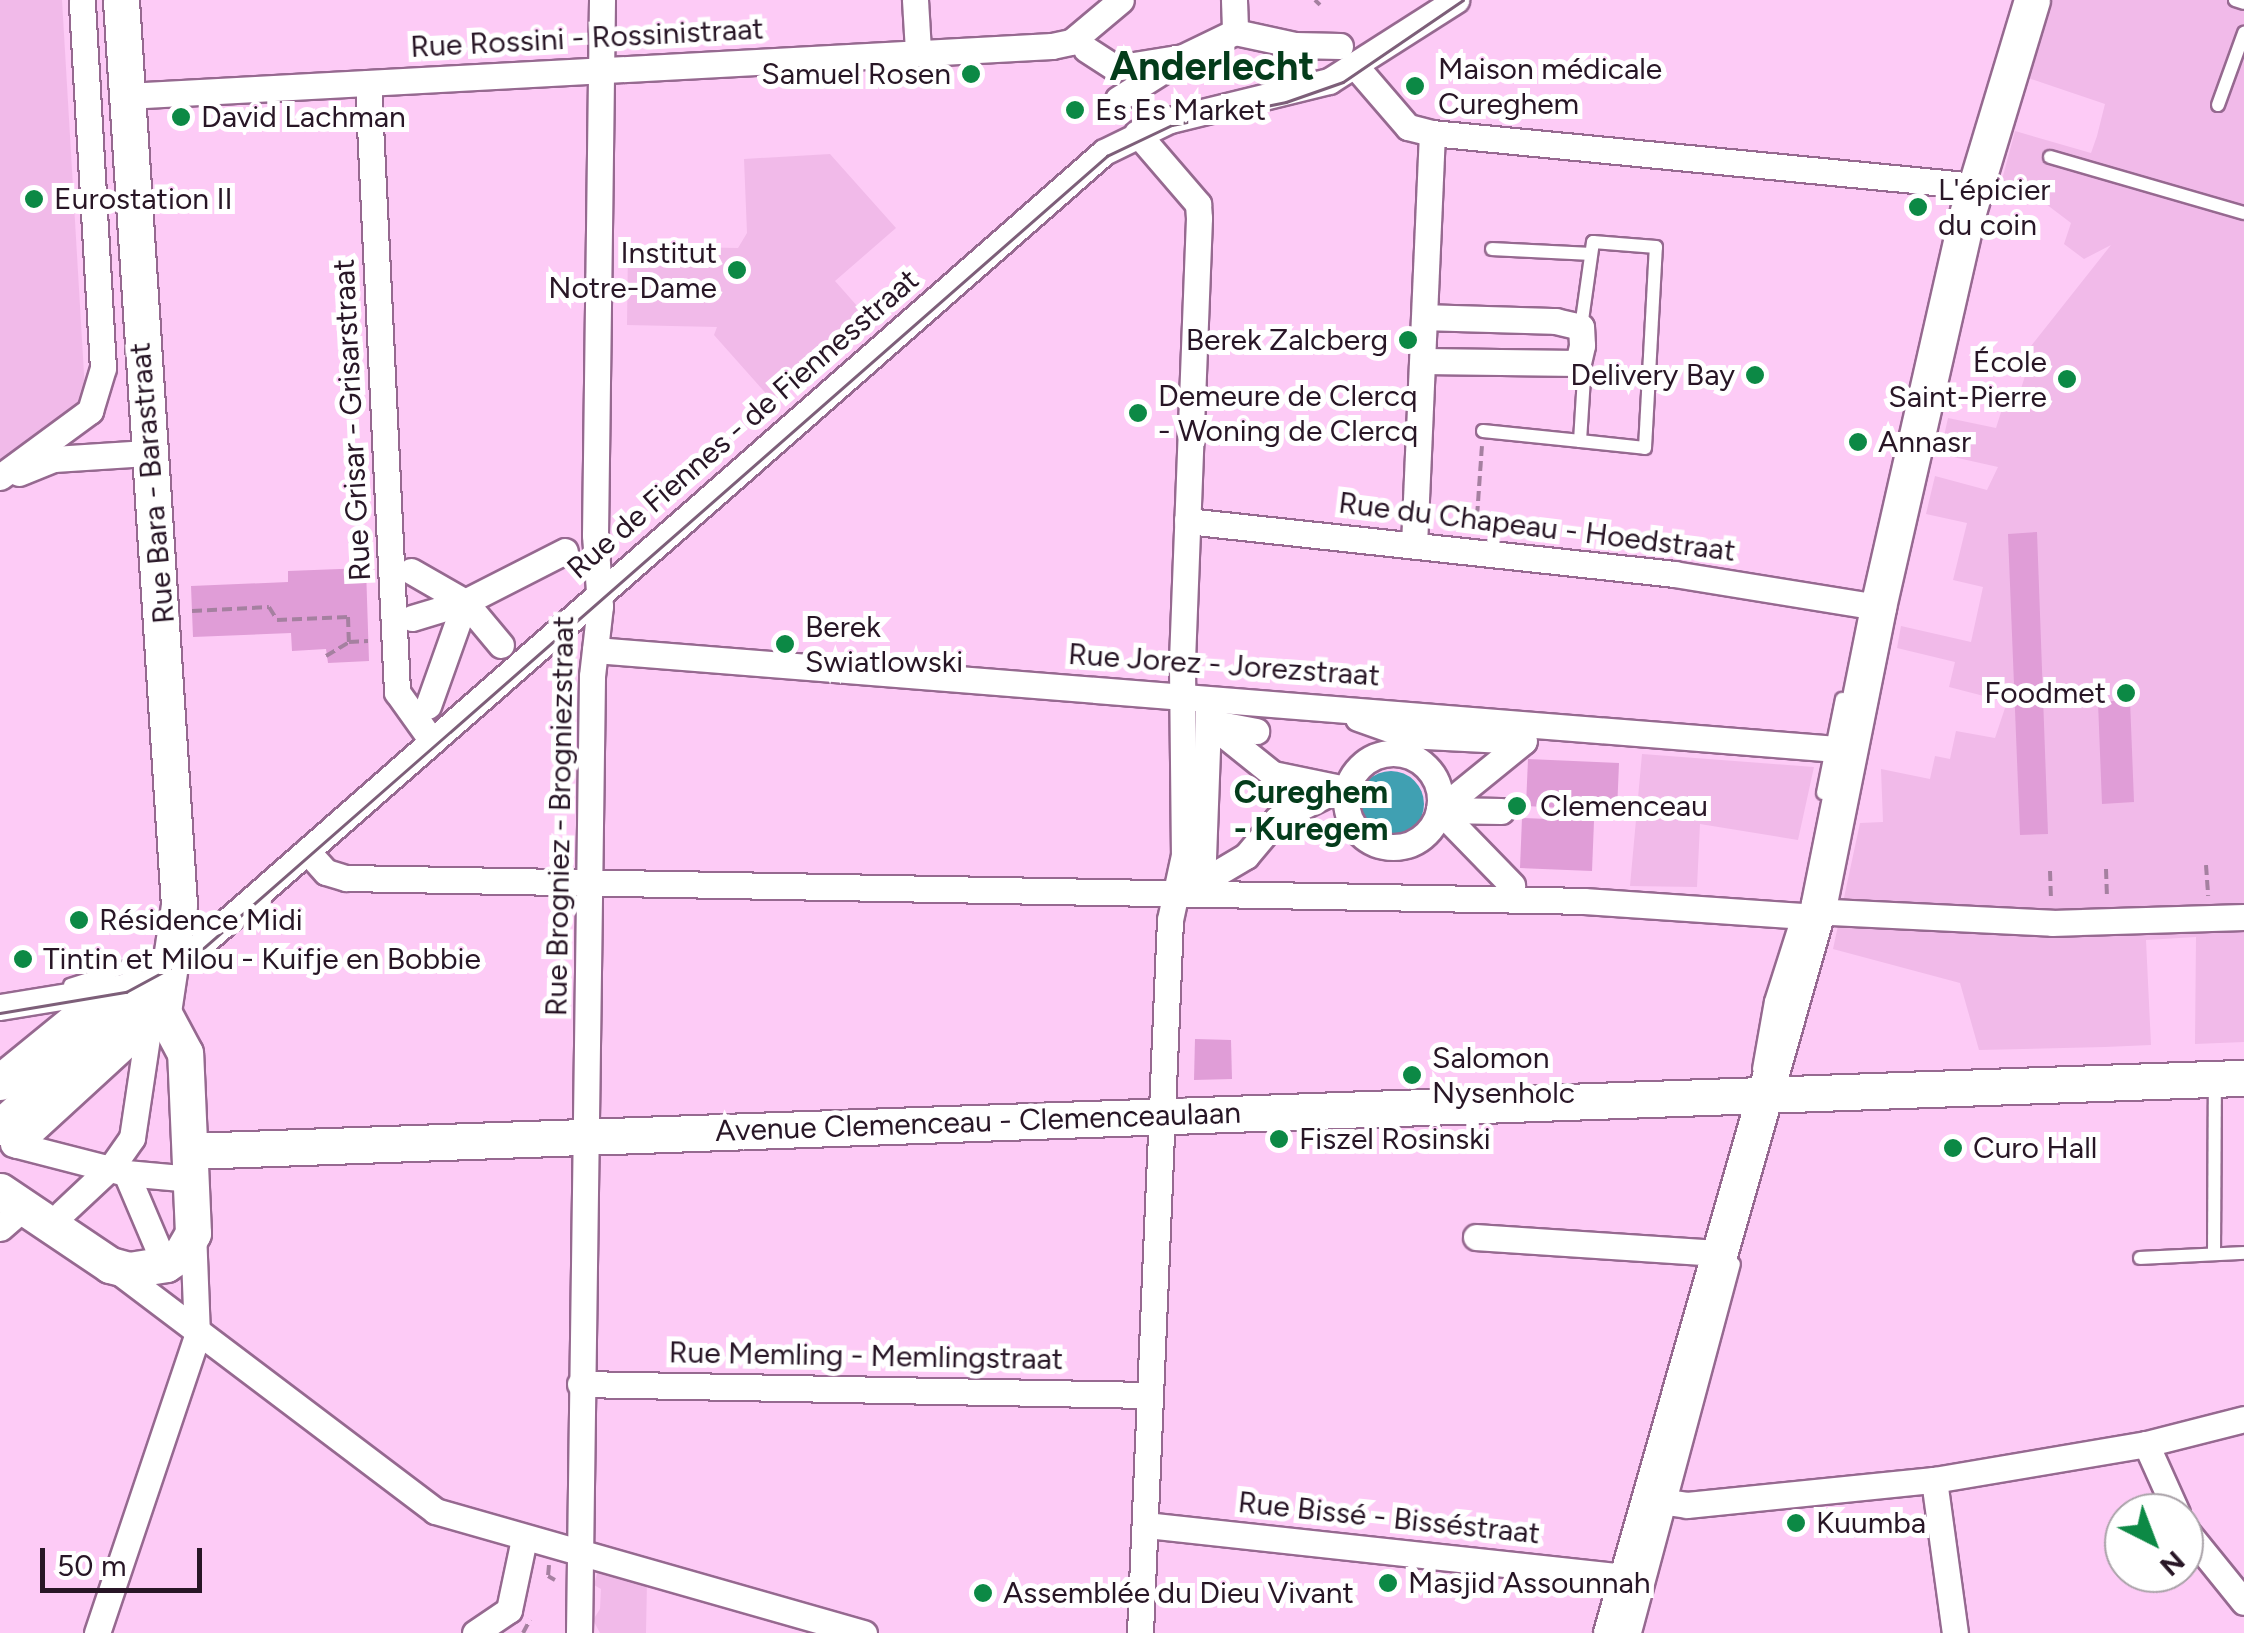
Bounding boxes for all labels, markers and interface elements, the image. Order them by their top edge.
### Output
street label: Rue Rossini - Rossinistraat [409,11,765,65]
district label: Anderlecht [1109,42,1315,90]
place label: Maison médicale Cureghem [1438,51,1662,122]
place label: Samuel Rosen [761,56,951,92]
marker: Samuel Rosen [960,63,982,85]
marker: Maison médicale Cureghem [1402,73,1428,99]
place label: Es Es Market [1095,92,1266,128]
place label: David Lachman [201,99,406,135]
marker: Es Es Market [1064,99,1086,121]
marker: David Lachman [170,106,192,128]
place label: L'épicier du coin [1938,172,2050,242]
place label: Eurostation II [54,181,233,217]
marker: Eurostation II [23,188,45,210]
marker: L'épicier du coin [1907,196,1929,218]
place label: Institut Notre-Dame [548,235,717,306]
street label: Rue Grisar - Grisarstraat [326,258,378,582]
marker: Institut Notre-Dame [726,259,748,281]
street label: Rue de Fiennes - de Fiennesstraat [560,262,926,586]
place label: Berek Zalcberg [1186,322,1388,358]
marker: Berek Zalcberg [1397,329,1419,351]
street label: Rue Bara - Barastraat [122,341,182,625]
place label: École Saint-Pierre [1888,344,2047,414]
place label: Delivery Bay [1570,357,1735,393]
marker: Delivery Bay [1744,364,1766,386]
marker: École Saint-Pierre [2056,368,2078,390]
place label: Demeure de Clercq - Woning de Clercq [1158,378,1418,448]
marker: Demeure de Clercq - Woning de Clercq [1127,402,1149,424]
place label: Annasr [1878,424,1971,460]
marker: Annasr [1847,431,1869,453]
street label: Rue du Chapeau - Hoedstraat [1337,485,1737,569]
place label: Berek Swiatlowski [805,609,963,680]
street label: Rue Brogniez - Brogniezstraat [539,615,581,1017]
marker: Berek Swiatlowski [774,633,796,655]
street label: Rue Jorez - Jorezstraat [1067,636,1381,694]
place label: Foodmet [1984,675,2106,711]
marker: Foodmet [2115,682,2137,704]
district label: Cureghem - Kuregem [1234,774,1388,849]
place label: Clemenceau [1540,788,1708,824]
marker: Clemenceau [1504,793,1530,819]
place label: Résidence Midi [99,902,303,938]
marker: Résidence Midi [68,909,90,931]
place label: Tintin et Milou - Kuifje en Bobbie [43,941,481,977]
marker: Tintin et Milou - Kuifje en Bobbie [12,948,34,970]
place label: Salomon Nysenholc [1432,1040,1575,1110]
marker: Salomon Nysenholc [1401,1064,1423,1086]
street label: Avenue Clemenceau - Clemenceaulaan [715,1095,1241,1149]
place label: Fiszel Rosinski [1299,1121,1491,1157]
marker: Fiszel Rosinski [1268,1128,1290,1150]
place label: Curo Hall [1973,1130,2097,1166]
marker: Curo Hall [1942,1137,1964,1159]
street label: Rue Memling - Memlingstraat [668,1335,1064,1377]
street label: Rue Bissé - Bisséstraat [1236,1484,1542,1552]
north arrow [2104,1493,2204,1593]
place label: Kuumba [1816,1505,1926,1541]
marker: Kuumba [1785,1512,1807,1534]
scale bar [45,1528,208,1590]
text: N [2153,1544,2192,1584]
text: 50 m [57,1547,126,1584]
place label: Masjid Assounnah [1408,1565,1651,1601]
marker: Masjid Assounnah [1377,1572,1399,1594]
place label: Assemblée du Dieu Vivant [1003,1575,1354,1611]
marker: Assemblée du Dieu Vivant [972,1582,994,1604]

